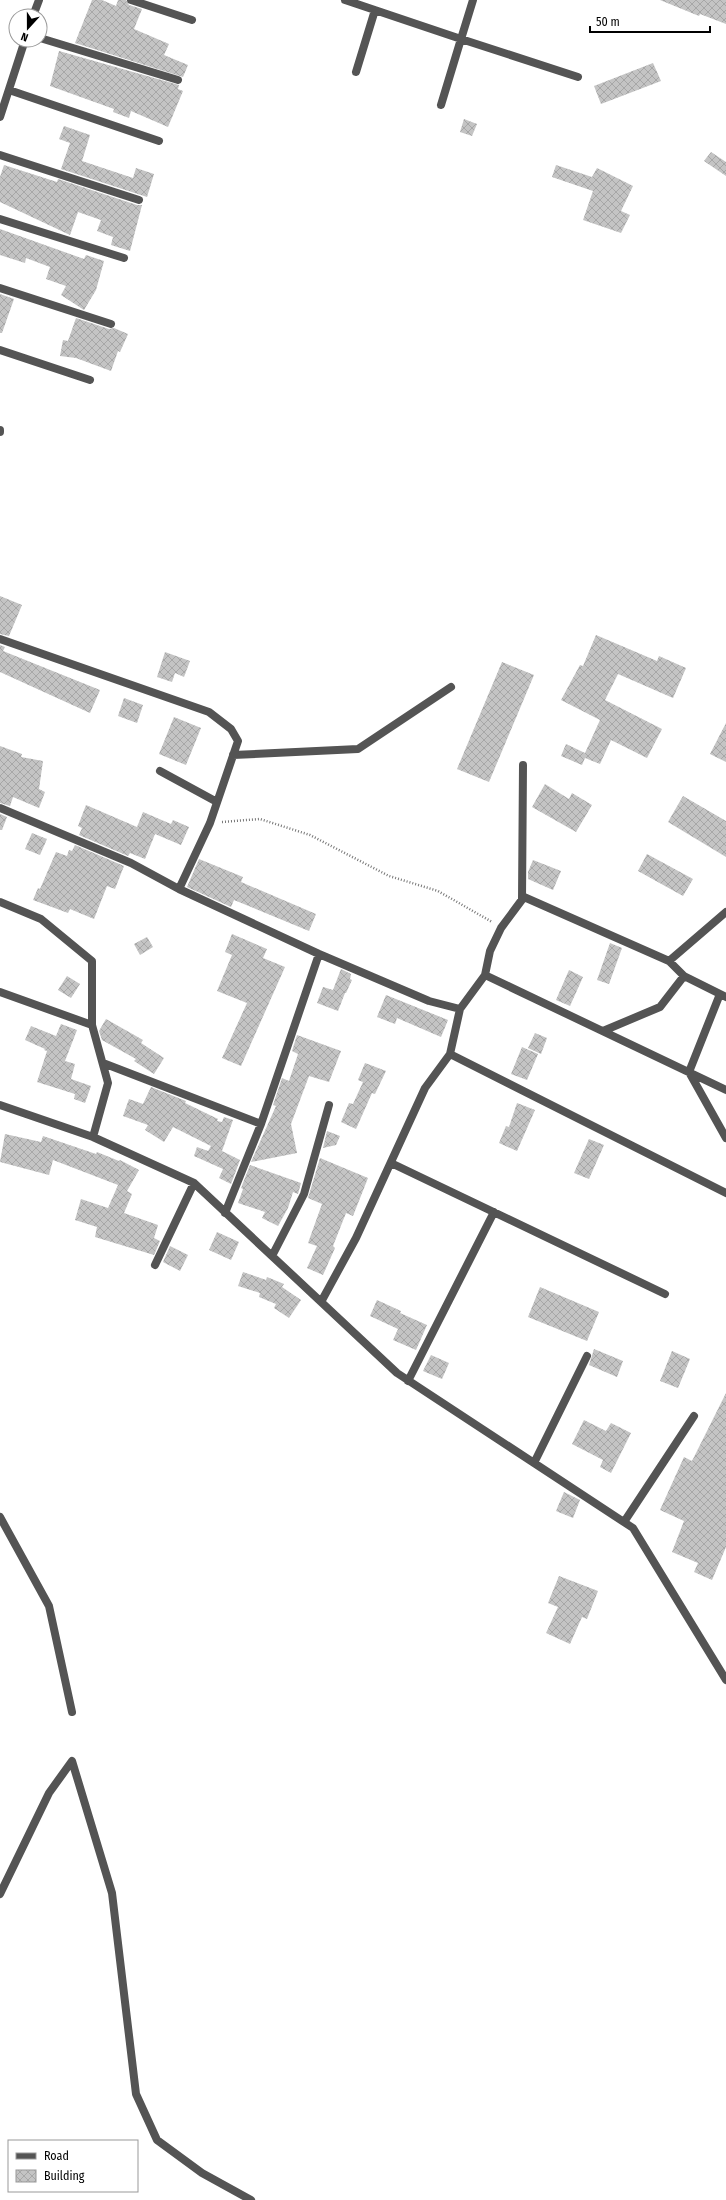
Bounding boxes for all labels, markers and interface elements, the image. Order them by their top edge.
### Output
north arrow [8,8,48,48]
scale bar [590,8,710,34]
text: 50 m [596,15,620,29]
text: N [19,30,30,44]
legend [8,2140,138,2192]
text: Road [44,2149,69,2163]
text: Building [44,2169,85,2183]

